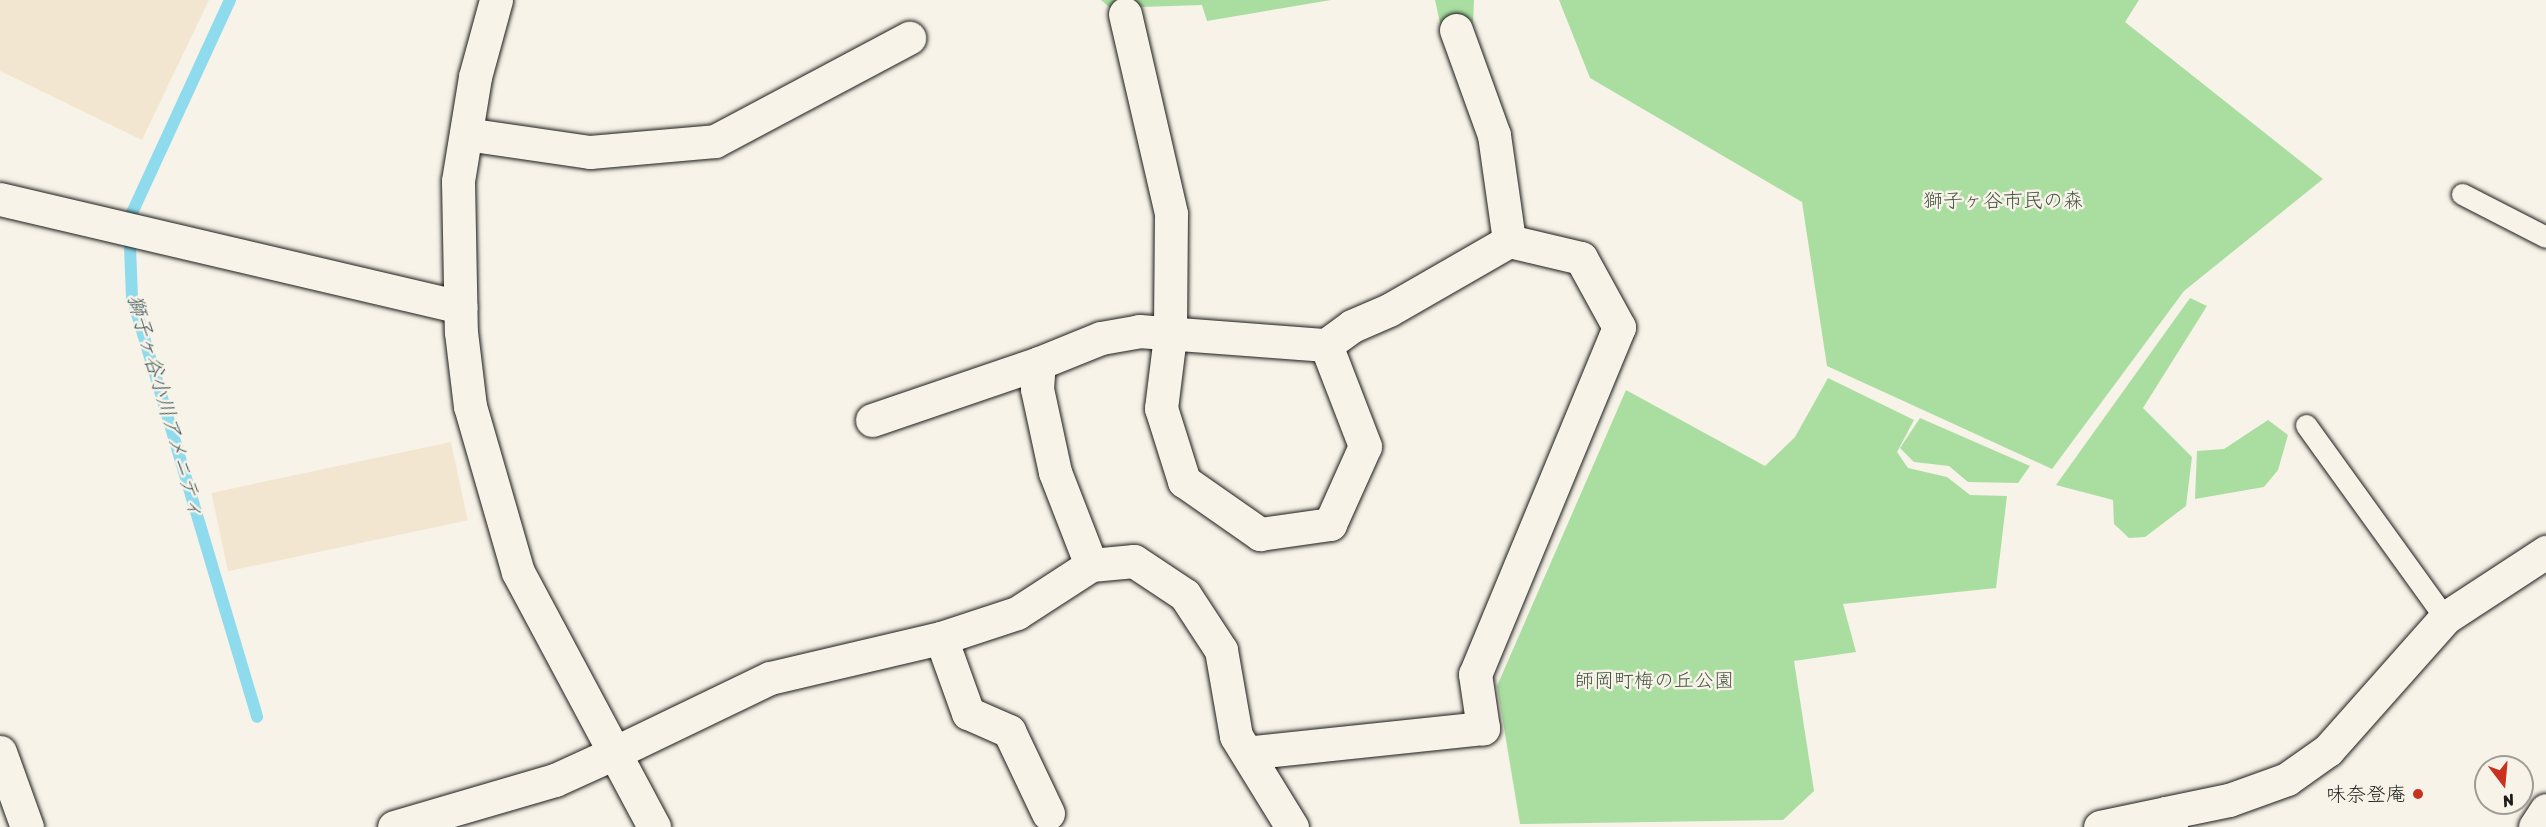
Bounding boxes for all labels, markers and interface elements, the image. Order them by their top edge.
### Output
park label: 獅子ヶ谷市民の森 [1923,188,2083,212]
water label: 獅子ヶ谷小川アメニティ [122,292,210,520]
park label: 師岡町梅の丘公園 [1574,668,1734,692]
north arrow [2474,755,2534,815]
place label: 味奈登庵 [2326,782,2406,806]
text: N [2499,785,2518,816]
marker: 味奈登庵 [2411,787,2425,801]

